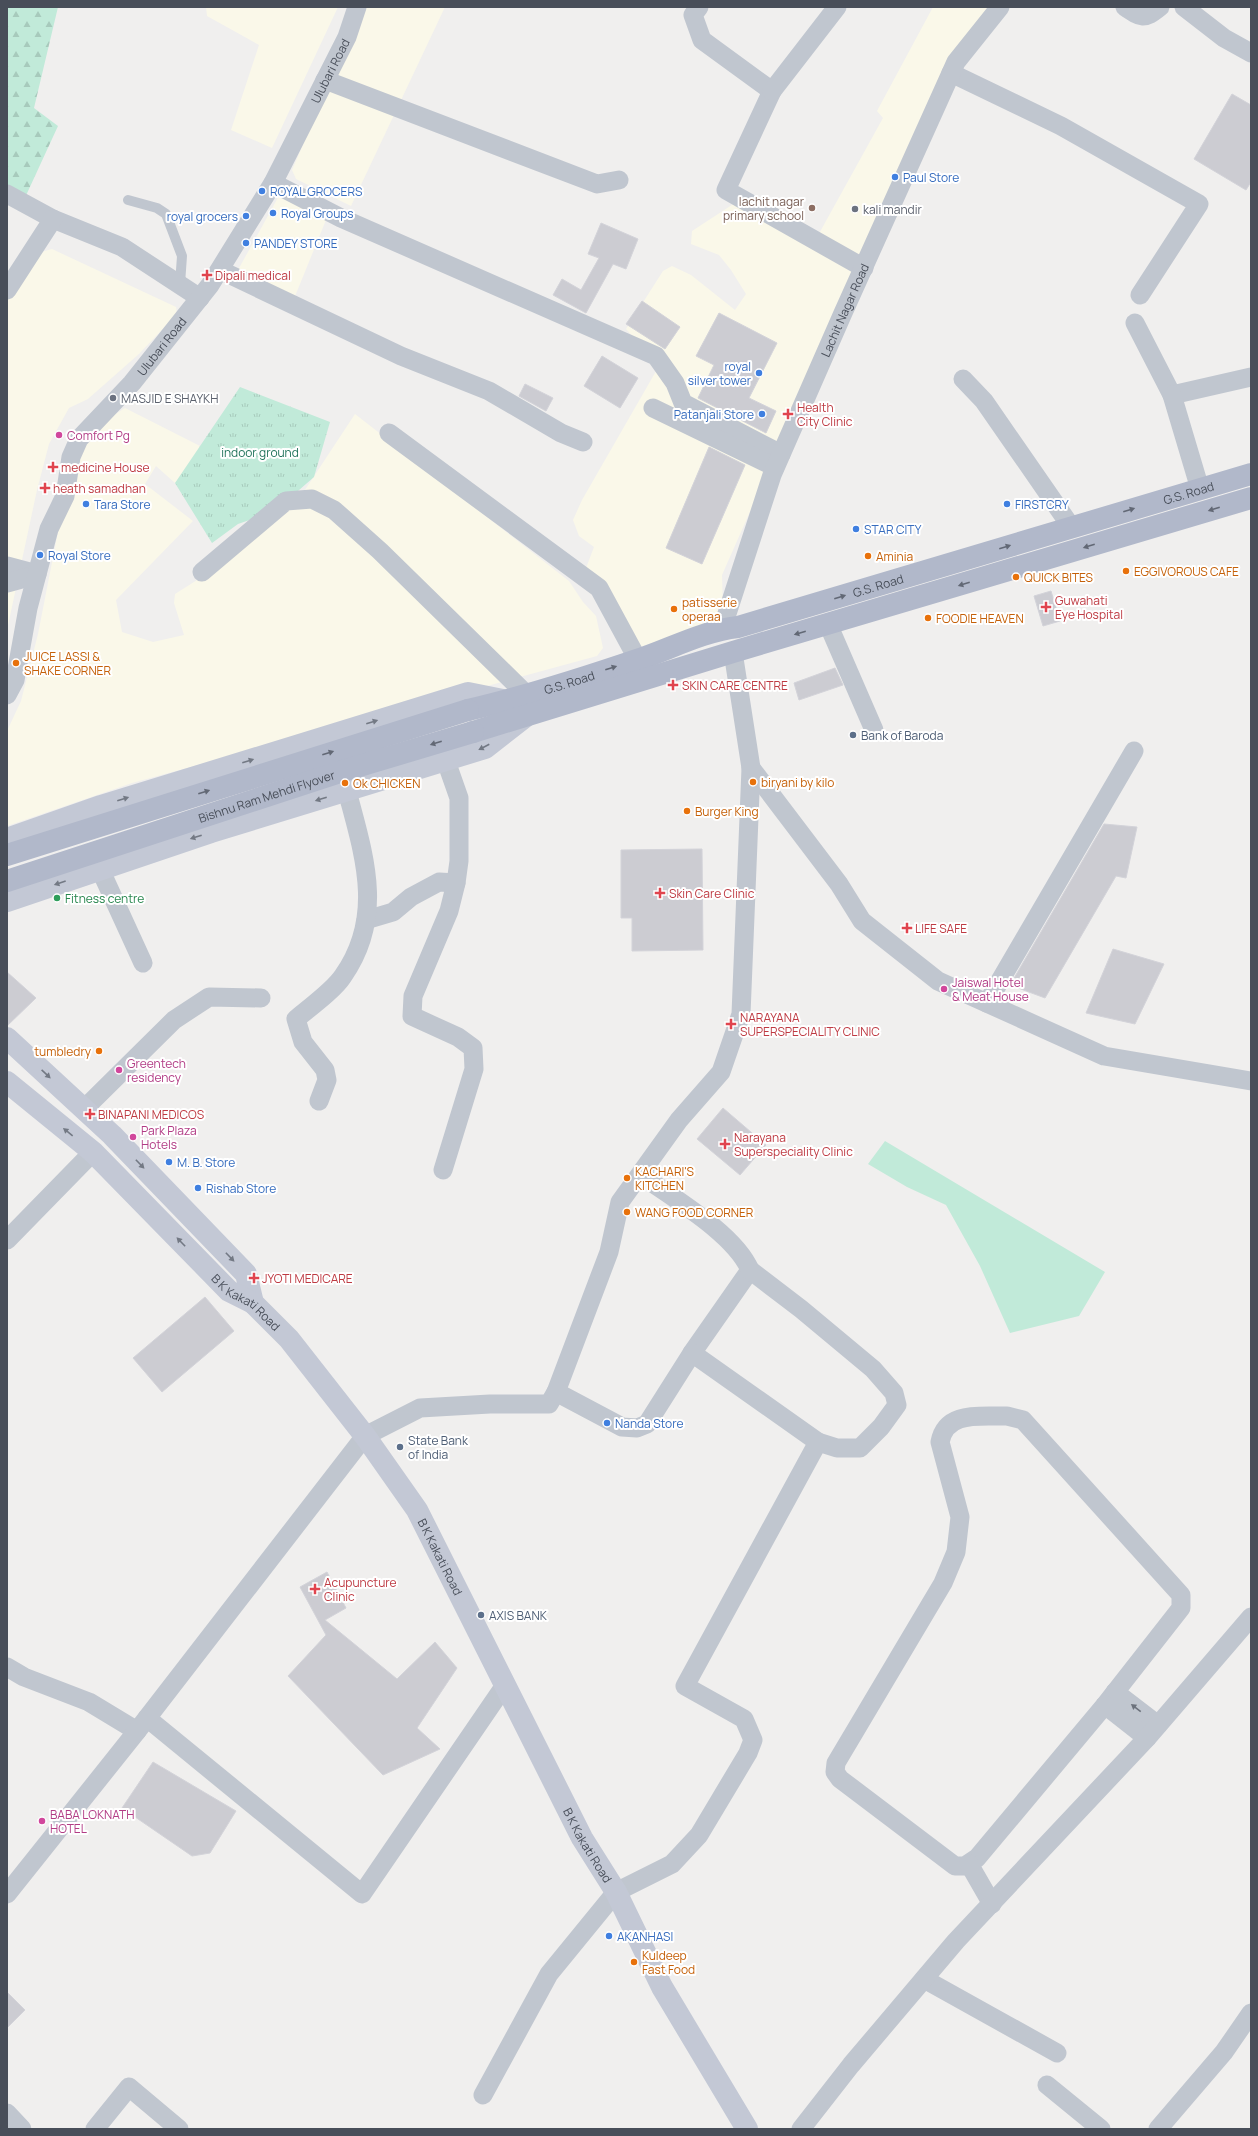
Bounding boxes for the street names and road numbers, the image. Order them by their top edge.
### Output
street label: Ulubari Road [307,35,353,106]
street label: Lachit Nagar Road [816,261,873,360]
street label: Ulubari Road [133,313,190,379]
street label: G.S. Road [1161,477,1216,508]
street label: G.S. Road [851,570,905,601]
street label: G.S. Road [542,666,597,698]
street label: Bishnu Ram Mehdi Flyover [196,766,338,826]
street label: B K Kakati Road [208,1270,284,1334]
street label: B K Kakati Road [414,1515,467,1598]
street label: B K Kakati Road [560,1805,616,1886]

